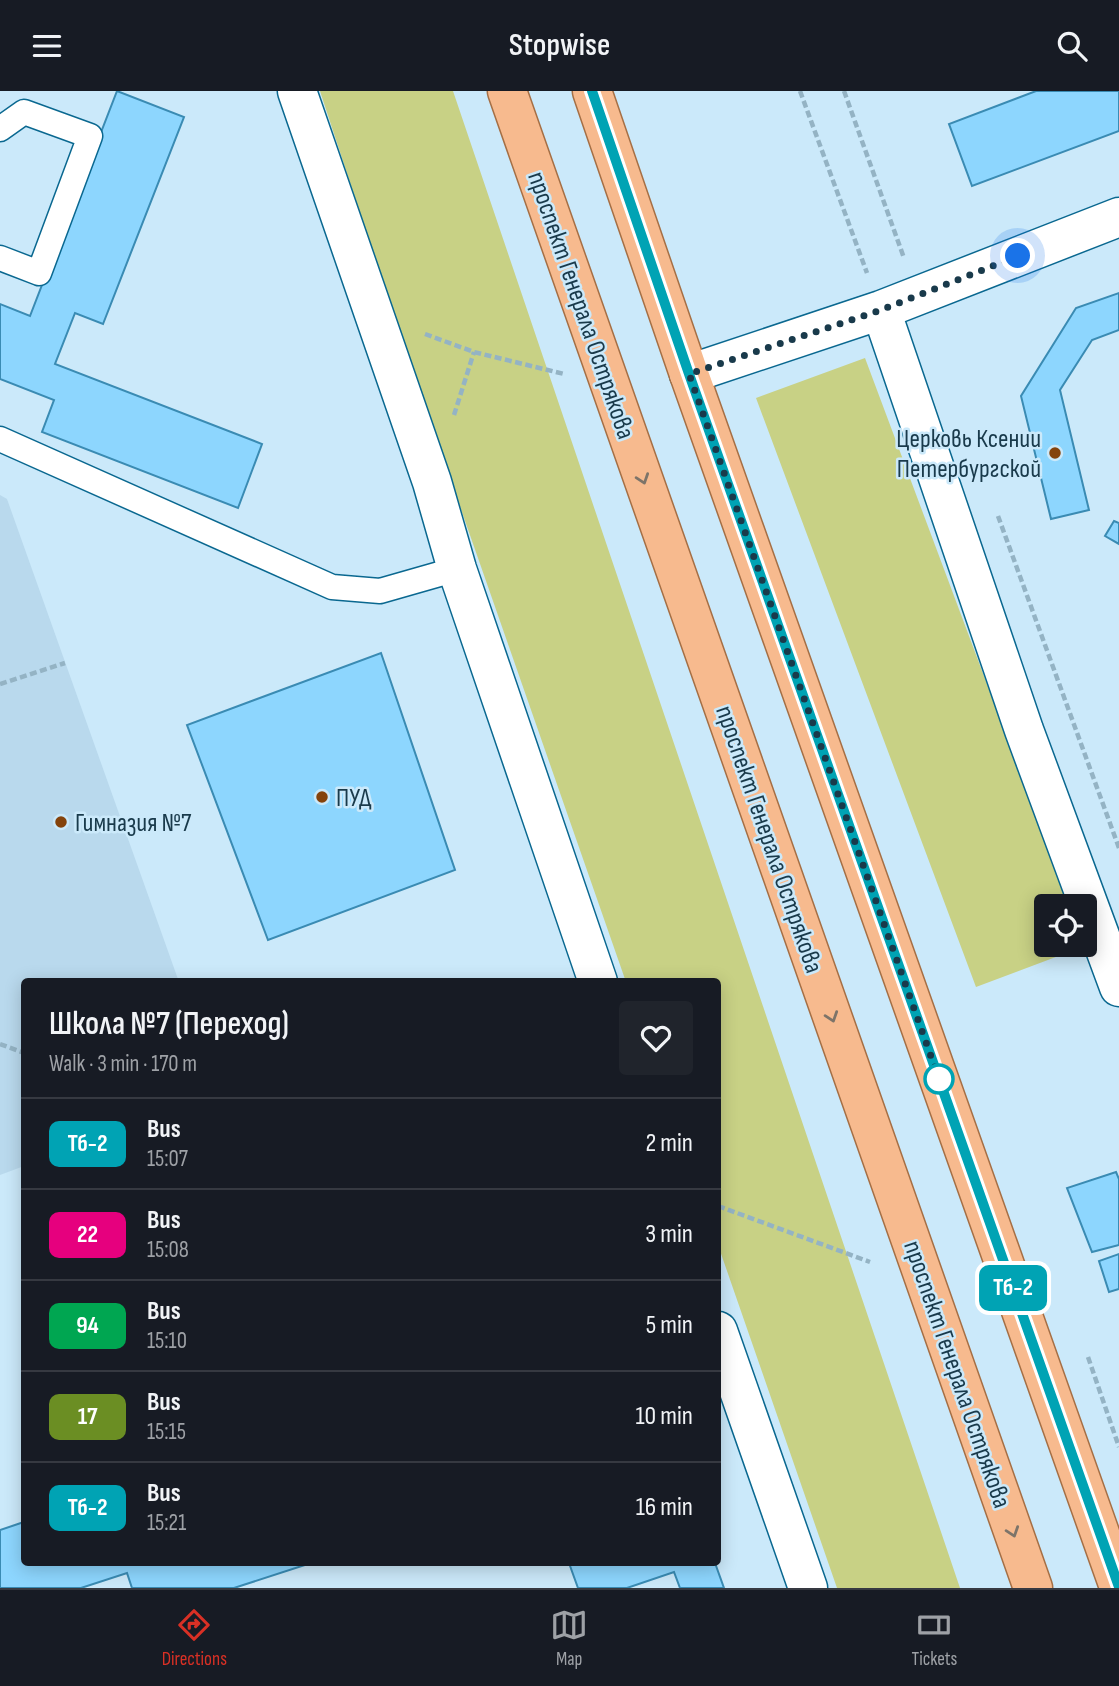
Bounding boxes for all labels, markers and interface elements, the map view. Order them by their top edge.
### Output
text: Stopwise [509,26,610,65]
icon: menu [28,27,66,65]
icon: search [1053,27,1091,65]
street label: проспект Генерала Острякова [520,168,641,443]
your location [1000,238,1035,273]
place label: Церковь Ксении Петербургской [896,424,1041,485]
marker: Церковь Ксении Петербургской [1047,445,1063,461]
one-way arrow [635,472,649,485]
street label: проспект Генерала Острякова [708,702,829,977]
place label: ПУД [336,783,372,814]
marker: ПУД [314,789,330,805]
place label: Гимназия №7 [75,808,192,839]
marker: Гимназия №7 [53,814,69,830]
map controls [1034,894,1097,957]
button: locate [1034,894,1097,957]
button: heart [619,1001,693,1075]
text: Школа №7 (Переход) [49,1004,289,1044]
one-way arrow [824,1011,838,1023]
text: Walk · 3 min · 170 m [49,1050,197,1078]
unlabelled marker [924,1064,954,1094]
text: Bus [147,1114,181,1145]
text: 2 min [645,1128,693,1159]
text: Тб-2 [68,1129,107,1158]
text: 15:07 [147,1145,188,1173]
text: Bus [147,1205,181,1236]
text: 3 min [645,1219,693,1250]
text: 22 [77,1220,98,1249]
text: 15:08 [147,1236,189,1264]
street label: проспект Генерала Острякова [896,1237,1017,1512]
line badge: Тб-2 [964,1265,1062,1311]
text: Тб-2 [993,1273,1033,1302]
text: Bus [147,1296,181,1327]
text: 5 min [646,1310,693,1341]
text: 94 [76,1311,99,1340]
text: 15:10 [147,1327,187,1355]
text: Bus [147,1387,181,1418]
text: 10 min [636,1401,693,1432]
text: 17 [78,1402,97,1431]
text: 15:15 [147,1418,186,1446]
text: Bus [147,1478,181,1509]
text: 16 min [636,1492,693,1523]
text: Тб-2 [68,1493,107,1522]
text: 15:21 [147,1509,186,1537]
one-way arrow [1005,1526,1019,1538]
tab: Directions [162,1606,227,1671]
tab: Map [550,1606,588,1671]
tab: Tickets [911,1606,957,1671]

